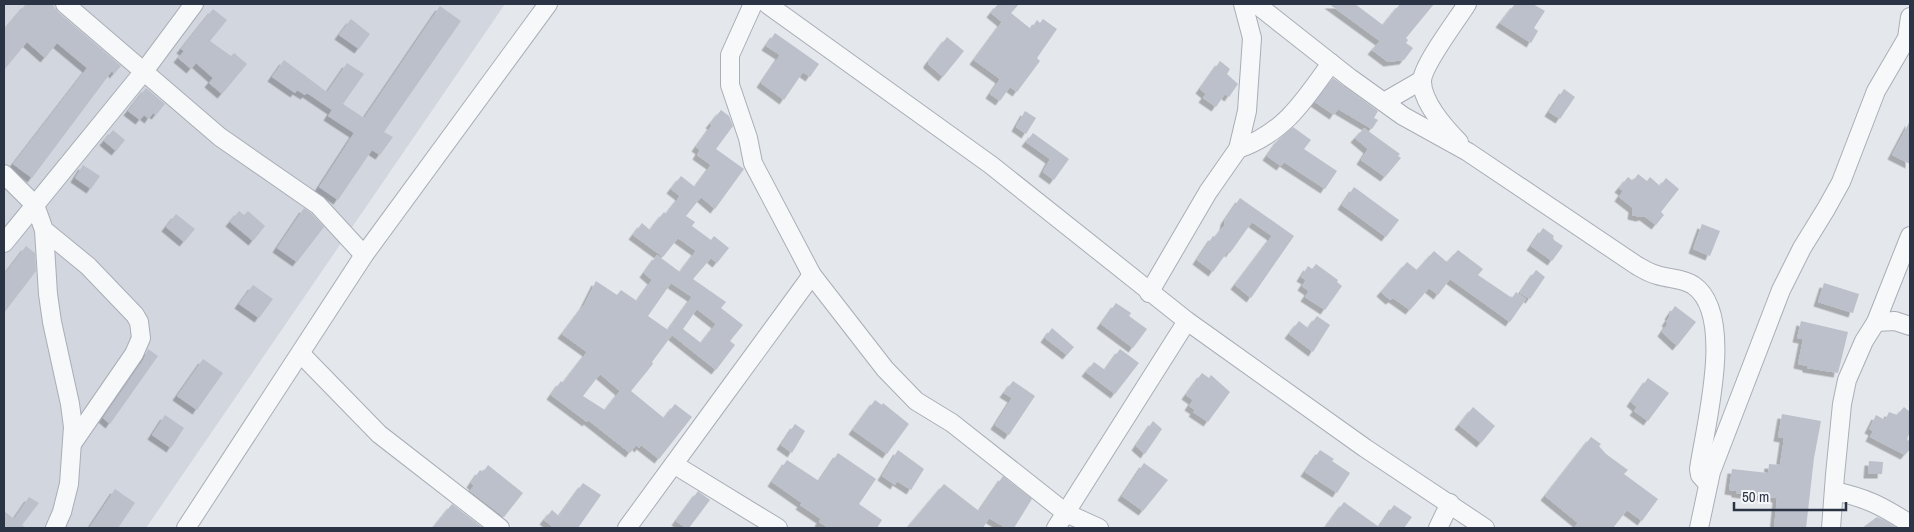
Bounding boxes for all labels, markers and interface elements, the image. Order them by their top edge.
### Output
scale bar [1734,480,1846,512]
text: 50 m [1742,486,1769,507]

